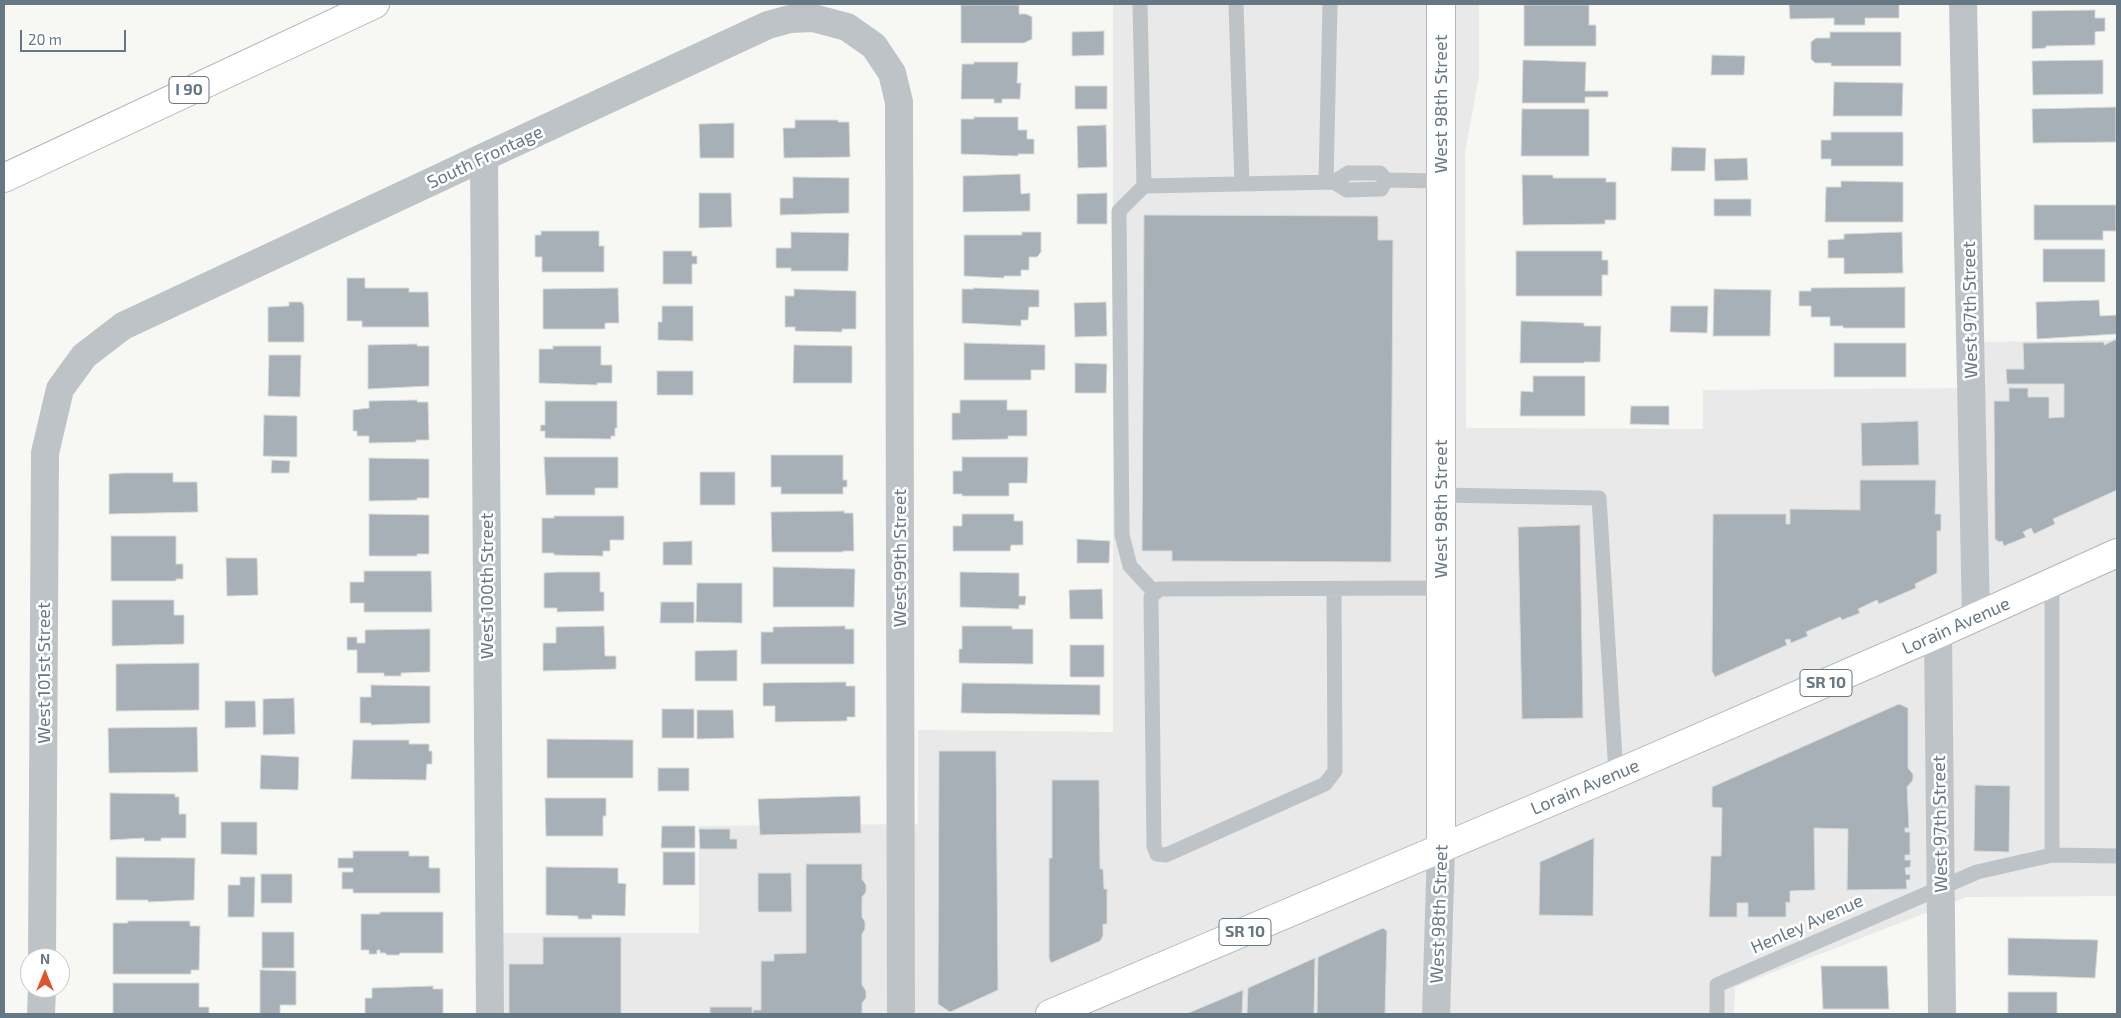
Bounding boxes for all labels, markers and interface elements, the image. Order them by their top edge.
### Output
scale bar [22,20,129,52]
text: 20 m [28,30,62,48]
street label: West 98th Street [1430,35,1452,173]
road number: I 90 [169,76,209,104]
street label: South Frontage [424,121,546,193]
street label: West 97th Street [1958,241,1982,379]
street label: West 98th Street [1430,440,1452,578]
street label: West 99th Street [889,489,911,627]
street label: West 100th Street [476,513,498,659]
street label: Lorain Avenue [1899,593,2013,659]
street label: West 101st Street [33,602,55,744]
road number: SR 10 [1800,670,1852,696]
street label: Lorain Avenue [1527,754,1643,820]
street label: West 97th Street [1928,755,1952,893]
street label: West 98th Street [1426,844,1452,984]
street label: Henley Avenue [1747,890,1867,958]
road number: SR 10 [1219,919,1271,946]
north arrow [20,948,70,998]
text: N [40,950,50,967]

